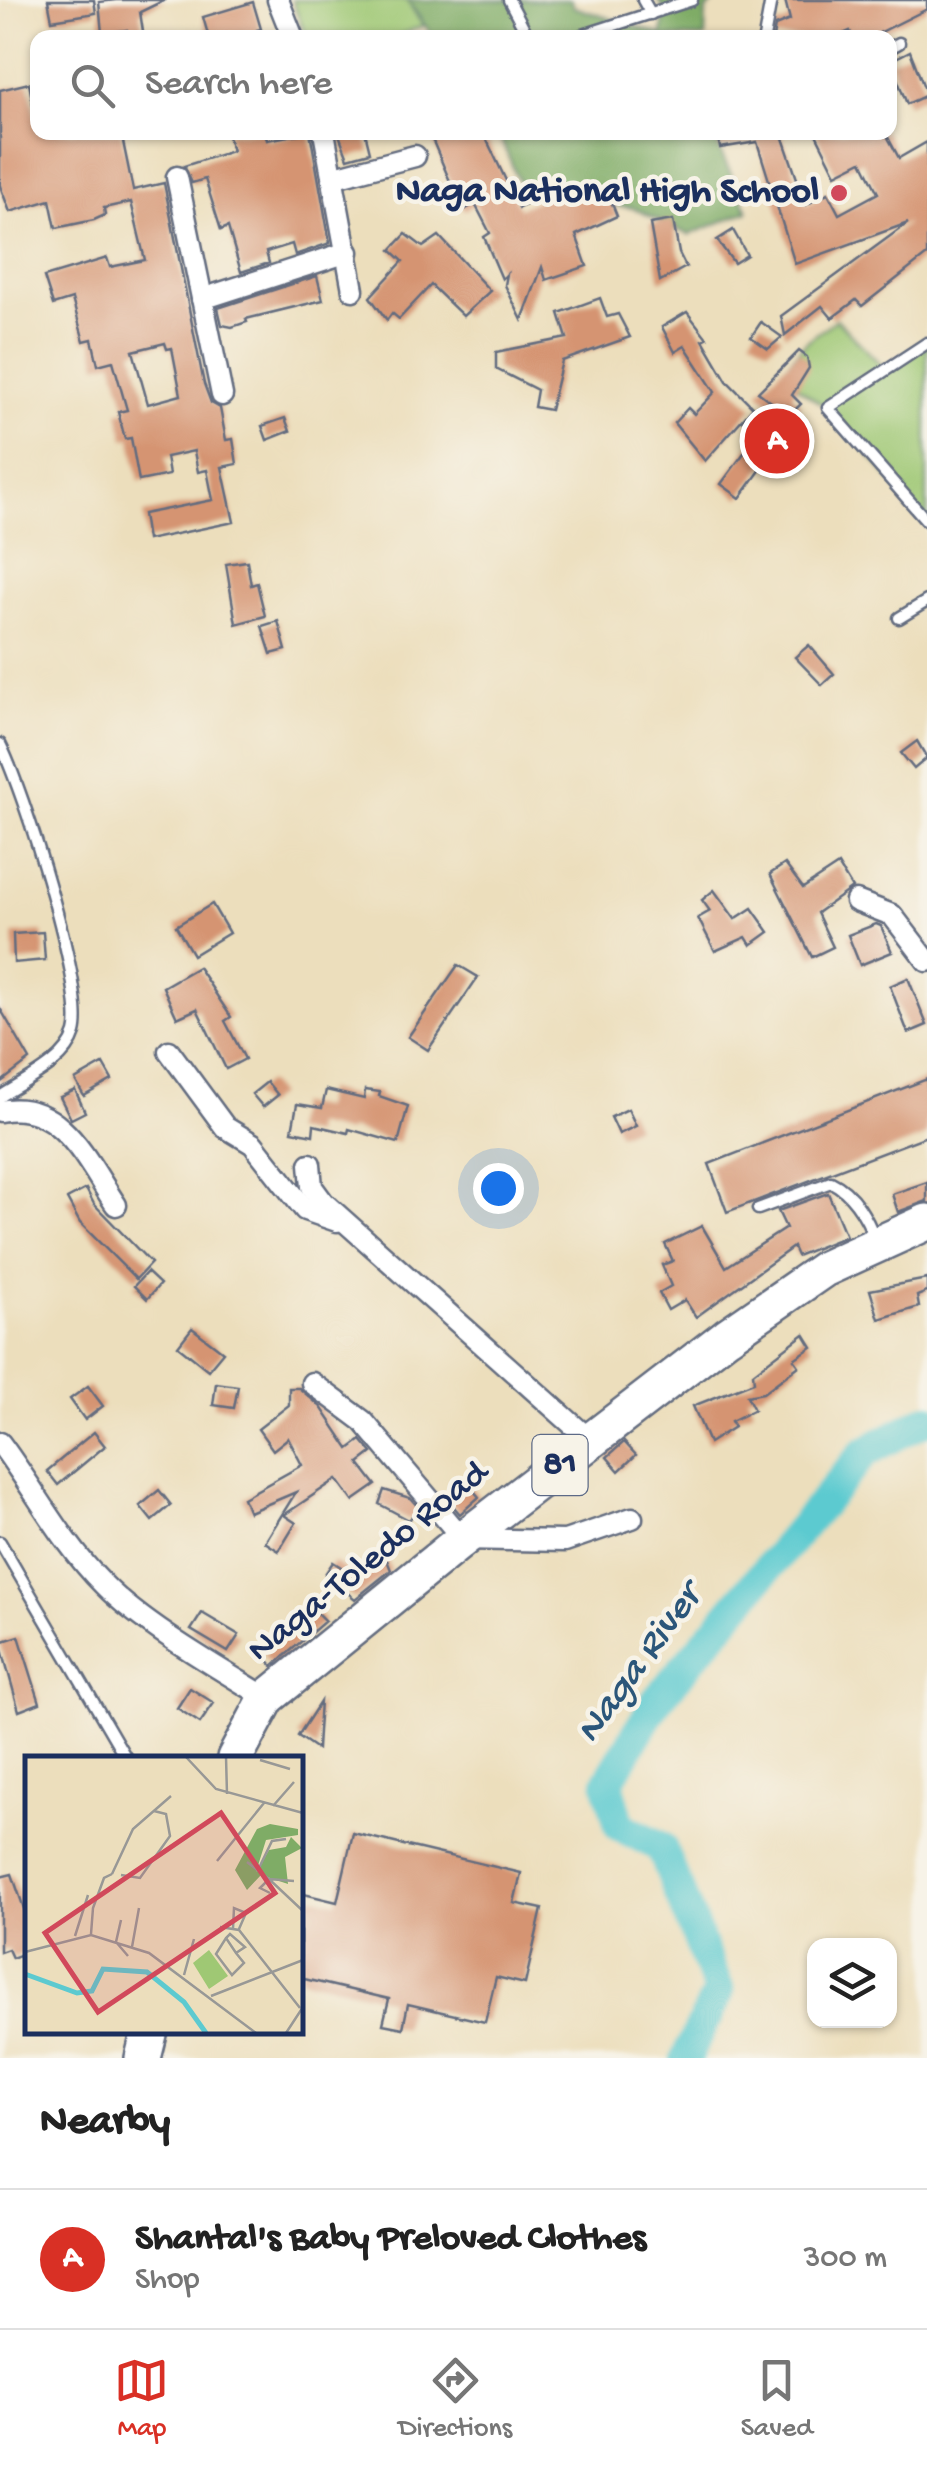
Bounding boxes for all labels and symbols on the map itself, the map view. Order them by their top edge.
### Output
place label: Naga National High School [396,171,819,215]
marker: Naga National High School [828,182,850,204]
pin: A [744,404,810,478]
your location [473,1163,524,1214]
road number: 81 [532,1435,588,1495]
street label: Naga-Toledo Road [240,1451,500,1674]
water label: Naga River [567,1570,718,1754]
inset map [25,1756,302,2033]

